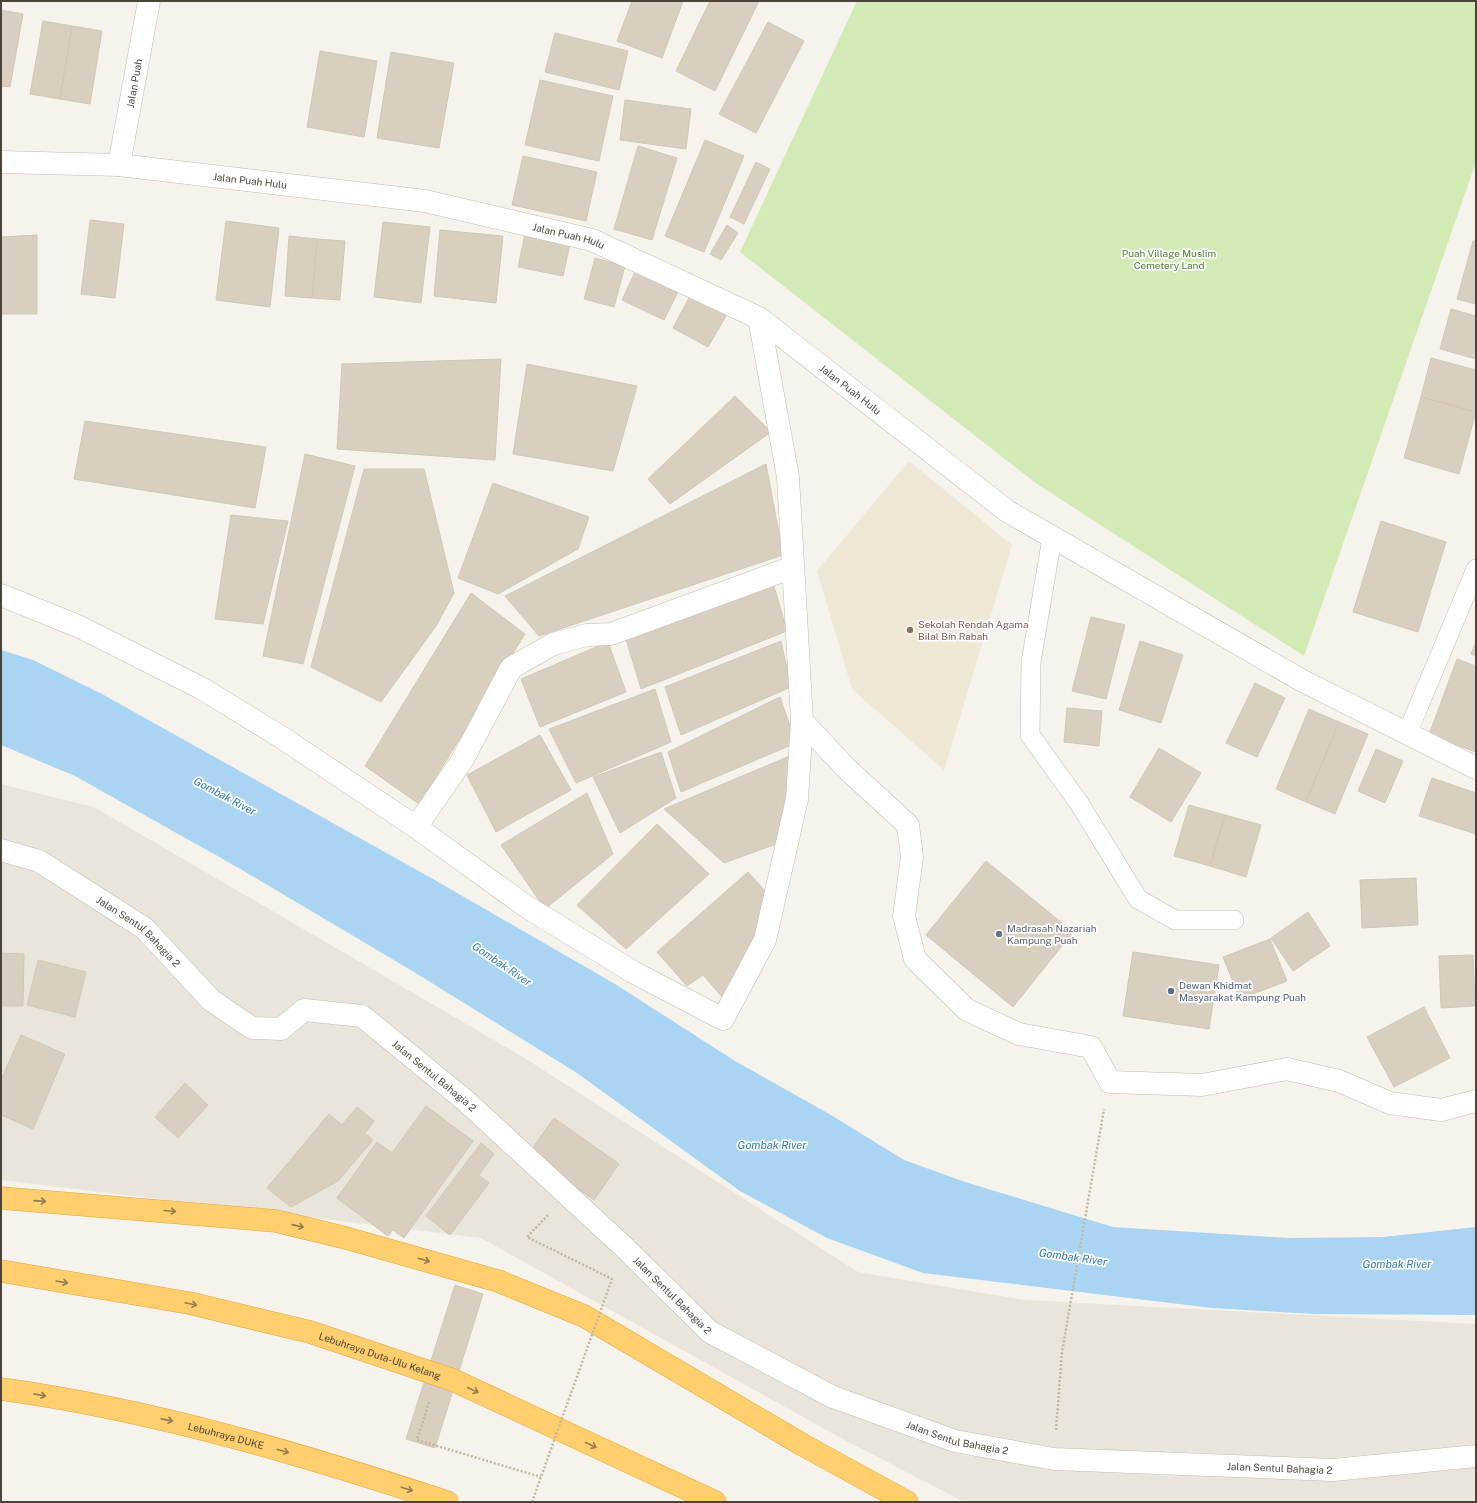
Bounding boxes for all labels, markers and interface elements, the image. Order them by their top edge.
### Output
street label: Jalan Puah [124,58,144,109]
street label: Jalan Puah Hulu [212,170,288,191]
street label: Jalan Puah Hulu [531,220,607,251]
park label: Puah Village Muslim Cemetery Land [1122,247,1216,271]
street label: Jalan Puah Hulu [818,362,884,417]
place label: Sekolah Rendah Agama Bilal Bin Rabah [918,618,1029,642]
marker: Sekolah Rendah Agama Bilal Bin Rabah [905,625,915,635]
water label: Gombak River [192,775,259,818]
street label: Jalan Sentul Bahagia 2 [95,893,183,969]
place label: Madrasah Nazariah Kampung Puah [1007,922,1097,946]
marker: Madrasah Nazariah Kampung Puah [994,929,1004,939]
water label: Gombak River [470,940,535,989]
place label: Dewan Khidmat Masyarakat Kampung Puah [1179,979,1306,1003]
marker: Dewan Khidmat Masyarakat Kampung Puah [1166,986,1176,996]
street label: Jalan Sentul Bahagia 2 [390,1037,479,1114]
water label: Gombak River [738,1139,807,1151]
one-way arrow [33,1198,46,1205]
one-way arrow [163,1208,176,1215]
one-way arrow [292,1223,305,1231]
water label: Gombak River [1038,1246,1109,1268]
street label: Jalan Sentul Bahagia 2 [631,1254,714,1336]
one-way arrow [417,1257,430,1264]
water label: Gombak River [1363,1258,1432,1270]
one-way arrow [55,1278,68,1286]
one-way arrow [184,1300,197,1308]
street label: Lebuhraya Duta-Ulu Kelang [317,1329,443,1382]
one-way arrow [467,1387,479,1394]
one-way arrow [33,1391,46,1399]
one-way arrow [160,1416,173,1424]
street label: Jalan Sentul Bahagia 2 [905,1418,1010,1457]
street label: Lebuhraya DUKE [187,1420,265,1451]
one-way arrow [585,1442,597,1449]
one-way arrow [276,1448,289,1455]
street label: Jalan Sentul Bahagia 2 [1227,1460,1333,1476]
one-way arrow [401,1486,414,1493]

